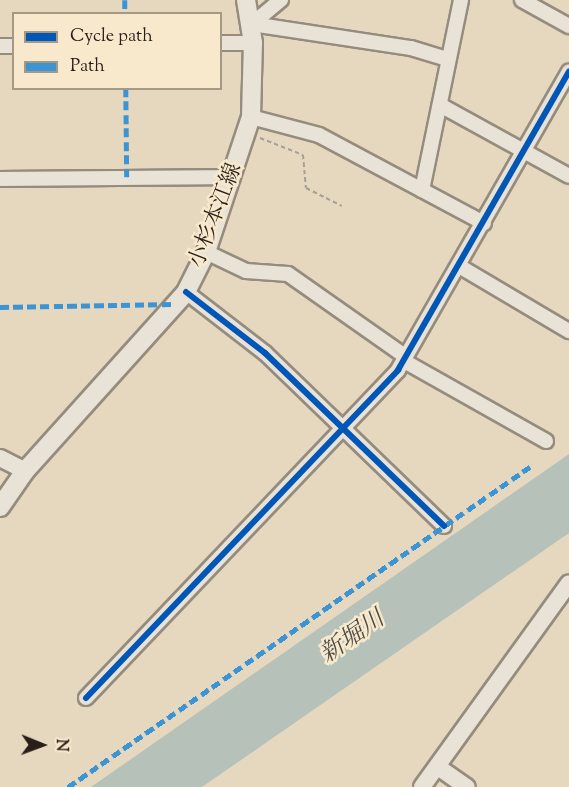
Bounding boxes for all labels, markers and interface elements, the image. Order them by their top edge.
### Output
legend [12,12,222,90]
text: Cycle path [70,24,153,50]
text: Path [70,54,105,80]
street label: 小杉本江線 [185,160,249,272]
water label: 新堀川 [315,606,391,670]
north arrow [12,715,72,775]
text: N [49,739,72,752]

